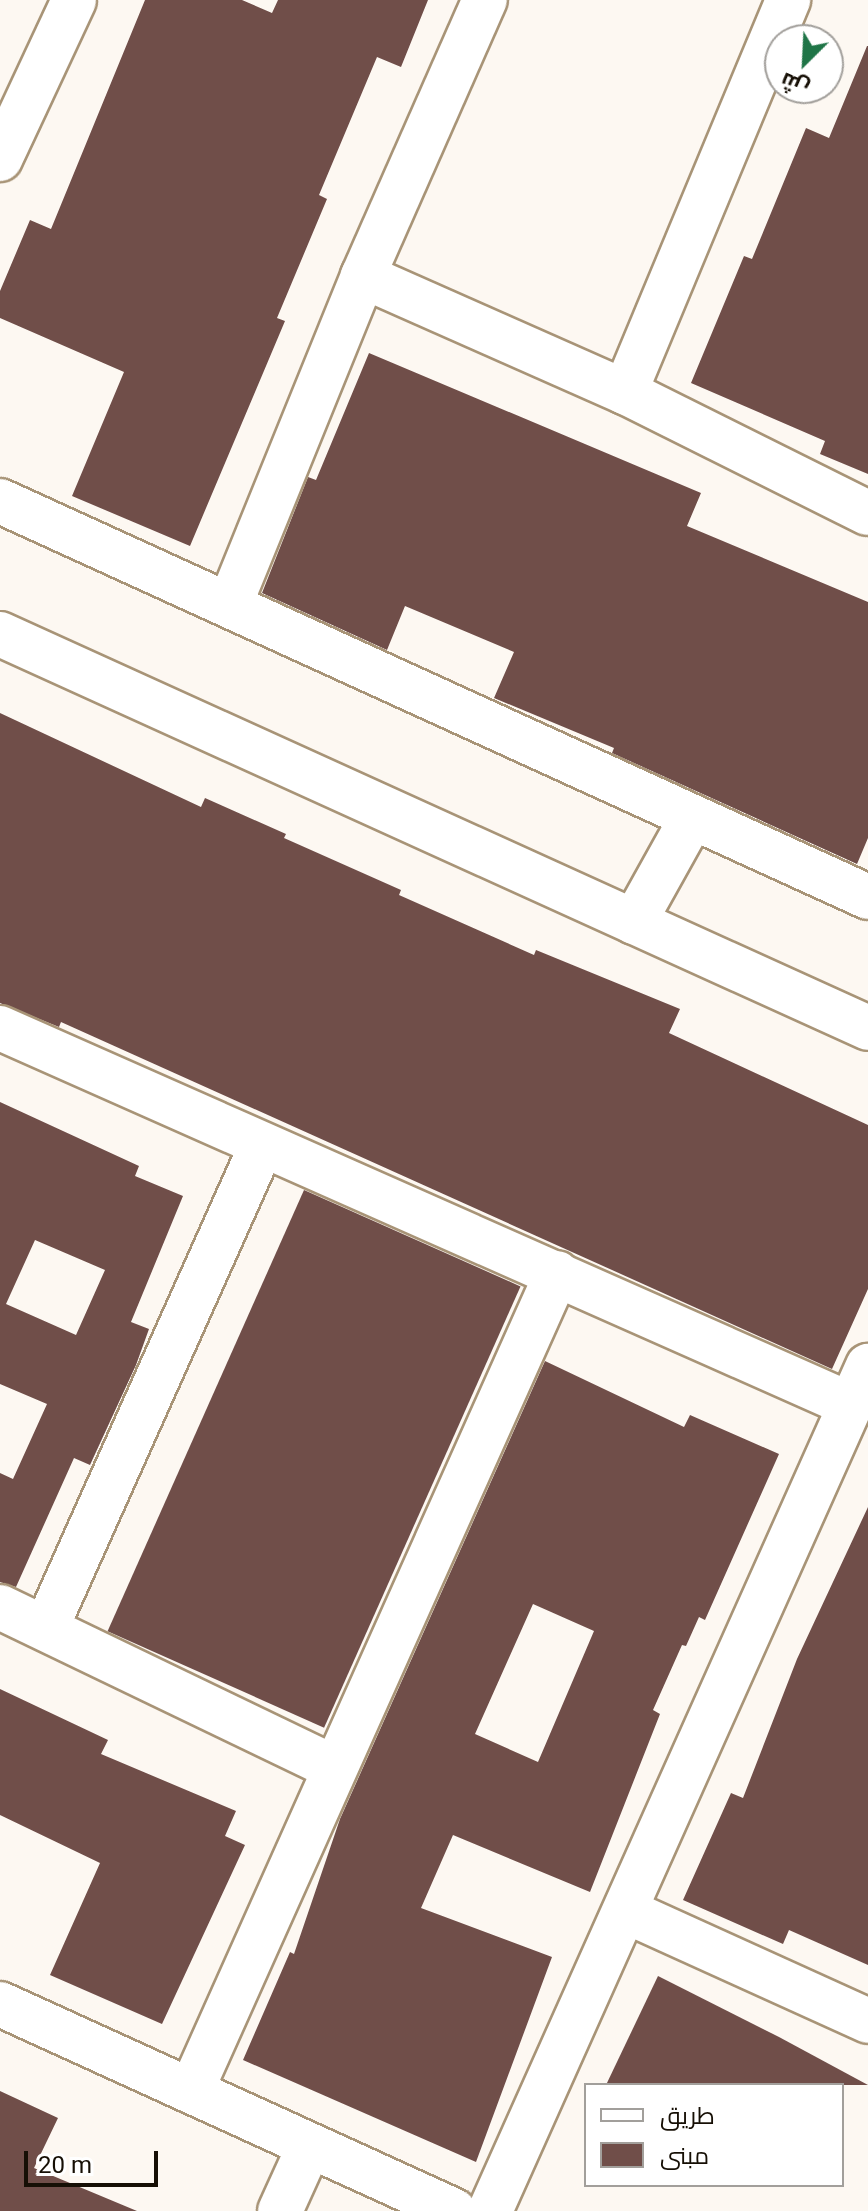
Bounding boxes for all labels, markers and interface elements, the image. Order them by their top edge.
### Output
north arrow [764,24,844,104]
text: ش [777,67,813,102]
legend [584,2083,844,2187]
text: طريق [660,2102,715,2130]
scale bar [28,2135,162,2185]
text: مبنى [660,2142,709,2170]
text: 20 m [38,2151,92,2179]

